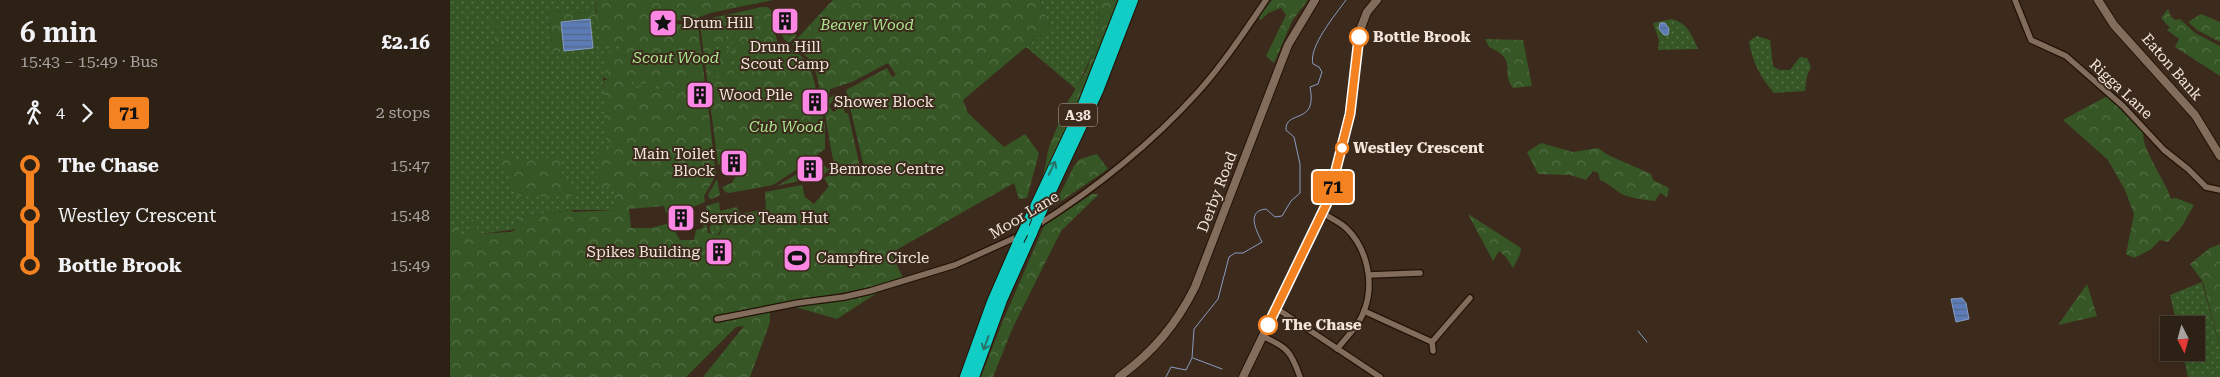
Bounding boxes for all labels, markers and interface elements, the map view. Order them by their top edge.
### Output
building icon: Drum Hill Scout Camp [770,6,800,36]
place icon: Drum Hill [648,8,678,38]
place label: Drum Hill [682,14,754,32]
text: 6 min [20,16,97,49]
park label: Beaver Wood [819,16,914,34]
marker: Bottle Brook [1349,27,1369,47]
place label: Bottle Brook [1373,28,1471,46]
street label: Eaton Bank [2138,30,2206,105]
text: £2.16 [381,31,430,54]
place label: Drum Hill Scout Camp [741,38,829,73]
park label: Scout Wood [632,49,719,67]
text: 15:43 – 15:49 · Bus [20,52,158,71]
street label: Rigga Lane [2086,55,2156,123]
building icon: Wood Pile [685,80,715,110]
place label: Wood Pile [719,86,793,104]
building icon: Shower Block [800,87,830,117]
place label: Shower Block [834,93,935,111]
icon: walk [20,99,48,127]
icon: forward [73,99,101,127]
text: 71 [119,102,139,123]
text: 4 [56,103,65,122]
text: 2 stops [376,103,430,122]
road number: A38 [1059,104,1097,126]
park label: Cub Wood [749,118,823,136]
place label: Westley Crescent [1353,139,1484,157]
marker: Westley Crescent [1335,141,1349,155]
place label: Main Toilet Block [633,145,715,180]
building icon: Main Toilet Block [719,148,749,178]
street label: Derby Road [1193,149,1241,235]
text: The Chase [58,154,159,177]
building icon: Bemrose Centre [795,154,825,184]
text: 15:47 [390,156,430,175]
place label: Bemrose Centre [829,160,944,178]
one-way arrow [1048,160,1058,175]
line badge: 71 [1310,171,1356,203]
text: 71 [1323,176,1343,197]
street label: Moor Lane [986,187,1062,243]
building icon: Service Team Hut [666,203,696,233]
text: Westley Crescent [58,204,216,227]
text: 15:48 [390,206,430,225]
place label: Service Team Hut [700,209,829,227]
building icon: Spikes Building [704,237,734,267]
place label: Spikes Building [587,243,700,261]
sports icon: Campfire Circle [782,243,812,273]
place label: Campfire Circle [816,249,929,267]
text: Bottle Brook [58,254,182,277]
text: 15:49 [390,256,430,275]
marker: The Chase [1258,315,1278,335]
place label: The Chase [1282,316,1362,334]
north arrow [2160,316,2205,361]
map controls [2160,316,2205,361]
one-way arrow [981,334,990,350]

